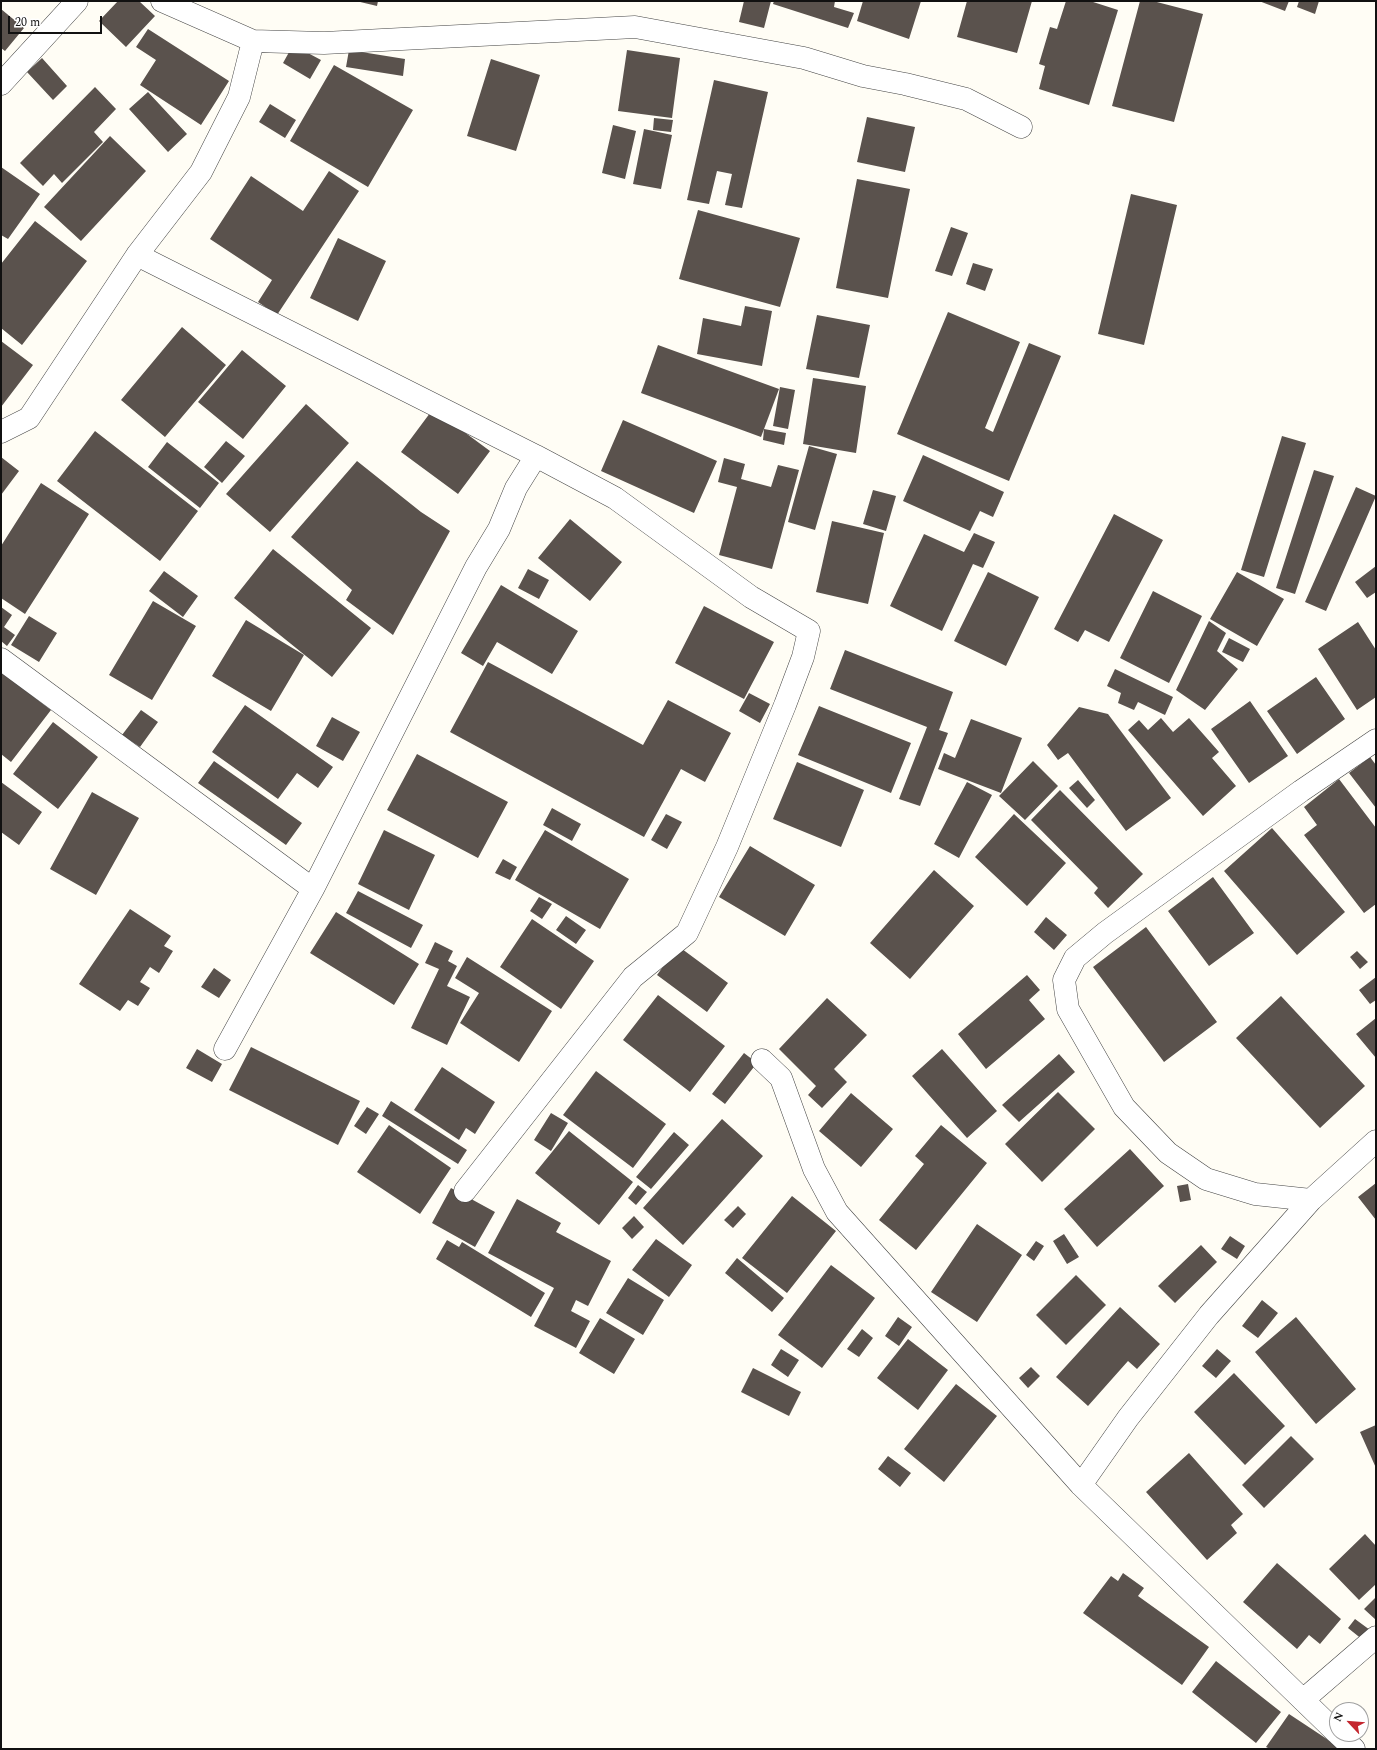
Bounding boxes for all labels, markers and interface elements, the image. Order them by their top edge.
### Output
scale bar [10,8,104,34]
text: 20 m [15,13,40,32]
north arrow [1329,1702,1369,1742]
text: N [1329,1709,1348,1725]

